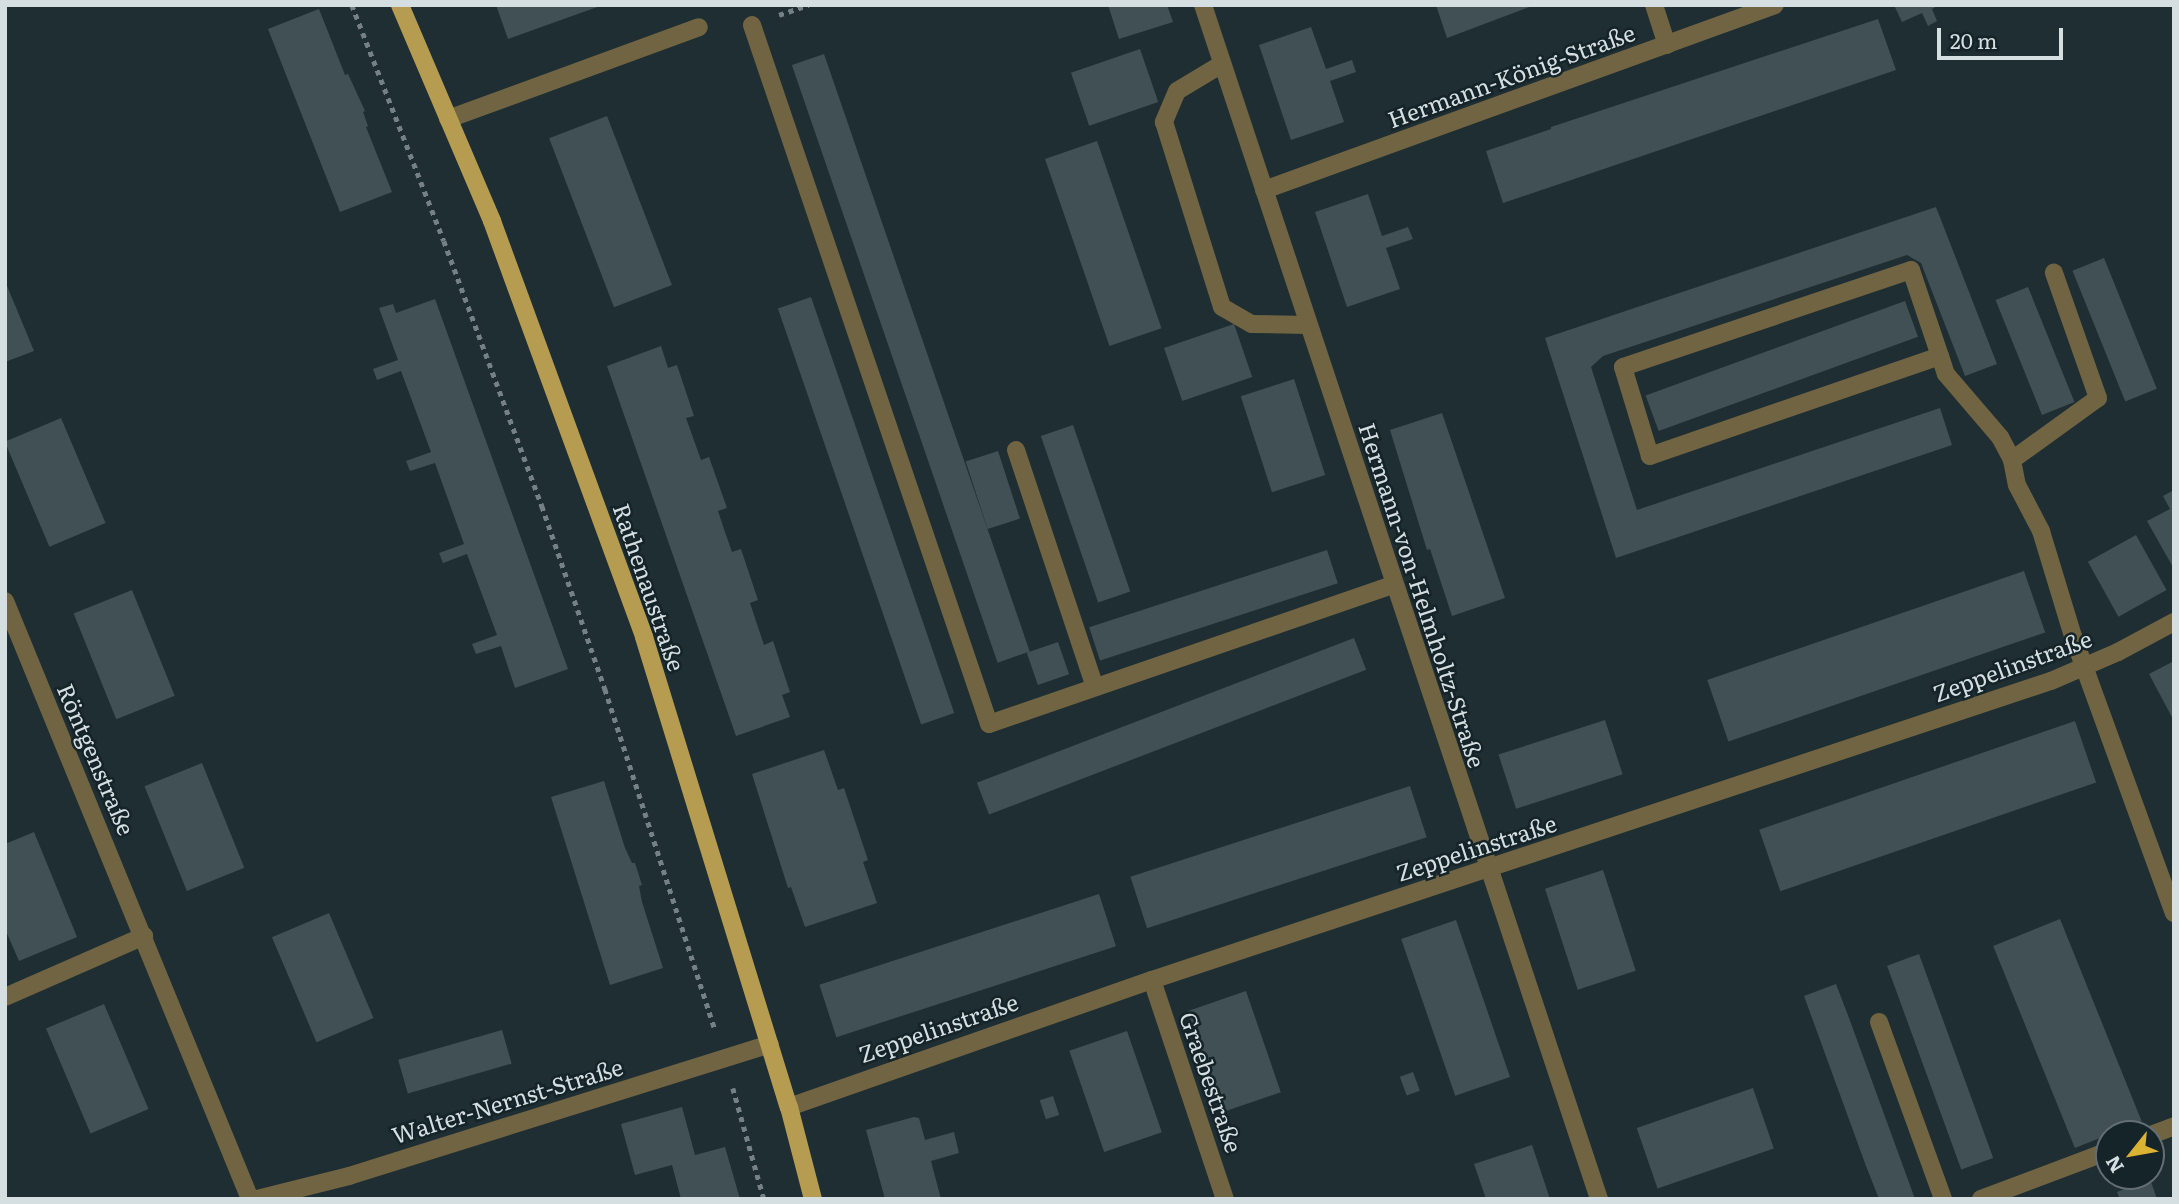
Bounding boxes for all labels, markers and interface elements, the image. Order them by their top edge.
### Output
scale bar [1941,14,2067,58]
street label: Hermann-König-Straße [1384,17,1638,133]
text: 20 m [1950,24,1997,55]
street label: Hermann-von-Helmholtz-Straße [1354,419,1492,771]
street label: Rathenaustraße [608,500,692,674]
street label: Zeppelinstraße [1929,624,2095,706]
street label: Röntgenstraße [53,679,141,839]
street label: Zeppelinstraße [1392,808,1560,886]
street label: Zeppelinstraße [855,987,1021,1067]
street label: Graebestraße [1175,1008,1249,1156]
street label: Walter-Nernst-Straße [388,1052,626,1148]
north arrow [2095,1120,2165,1190]
text: N [2098,1151,2130,1179]

